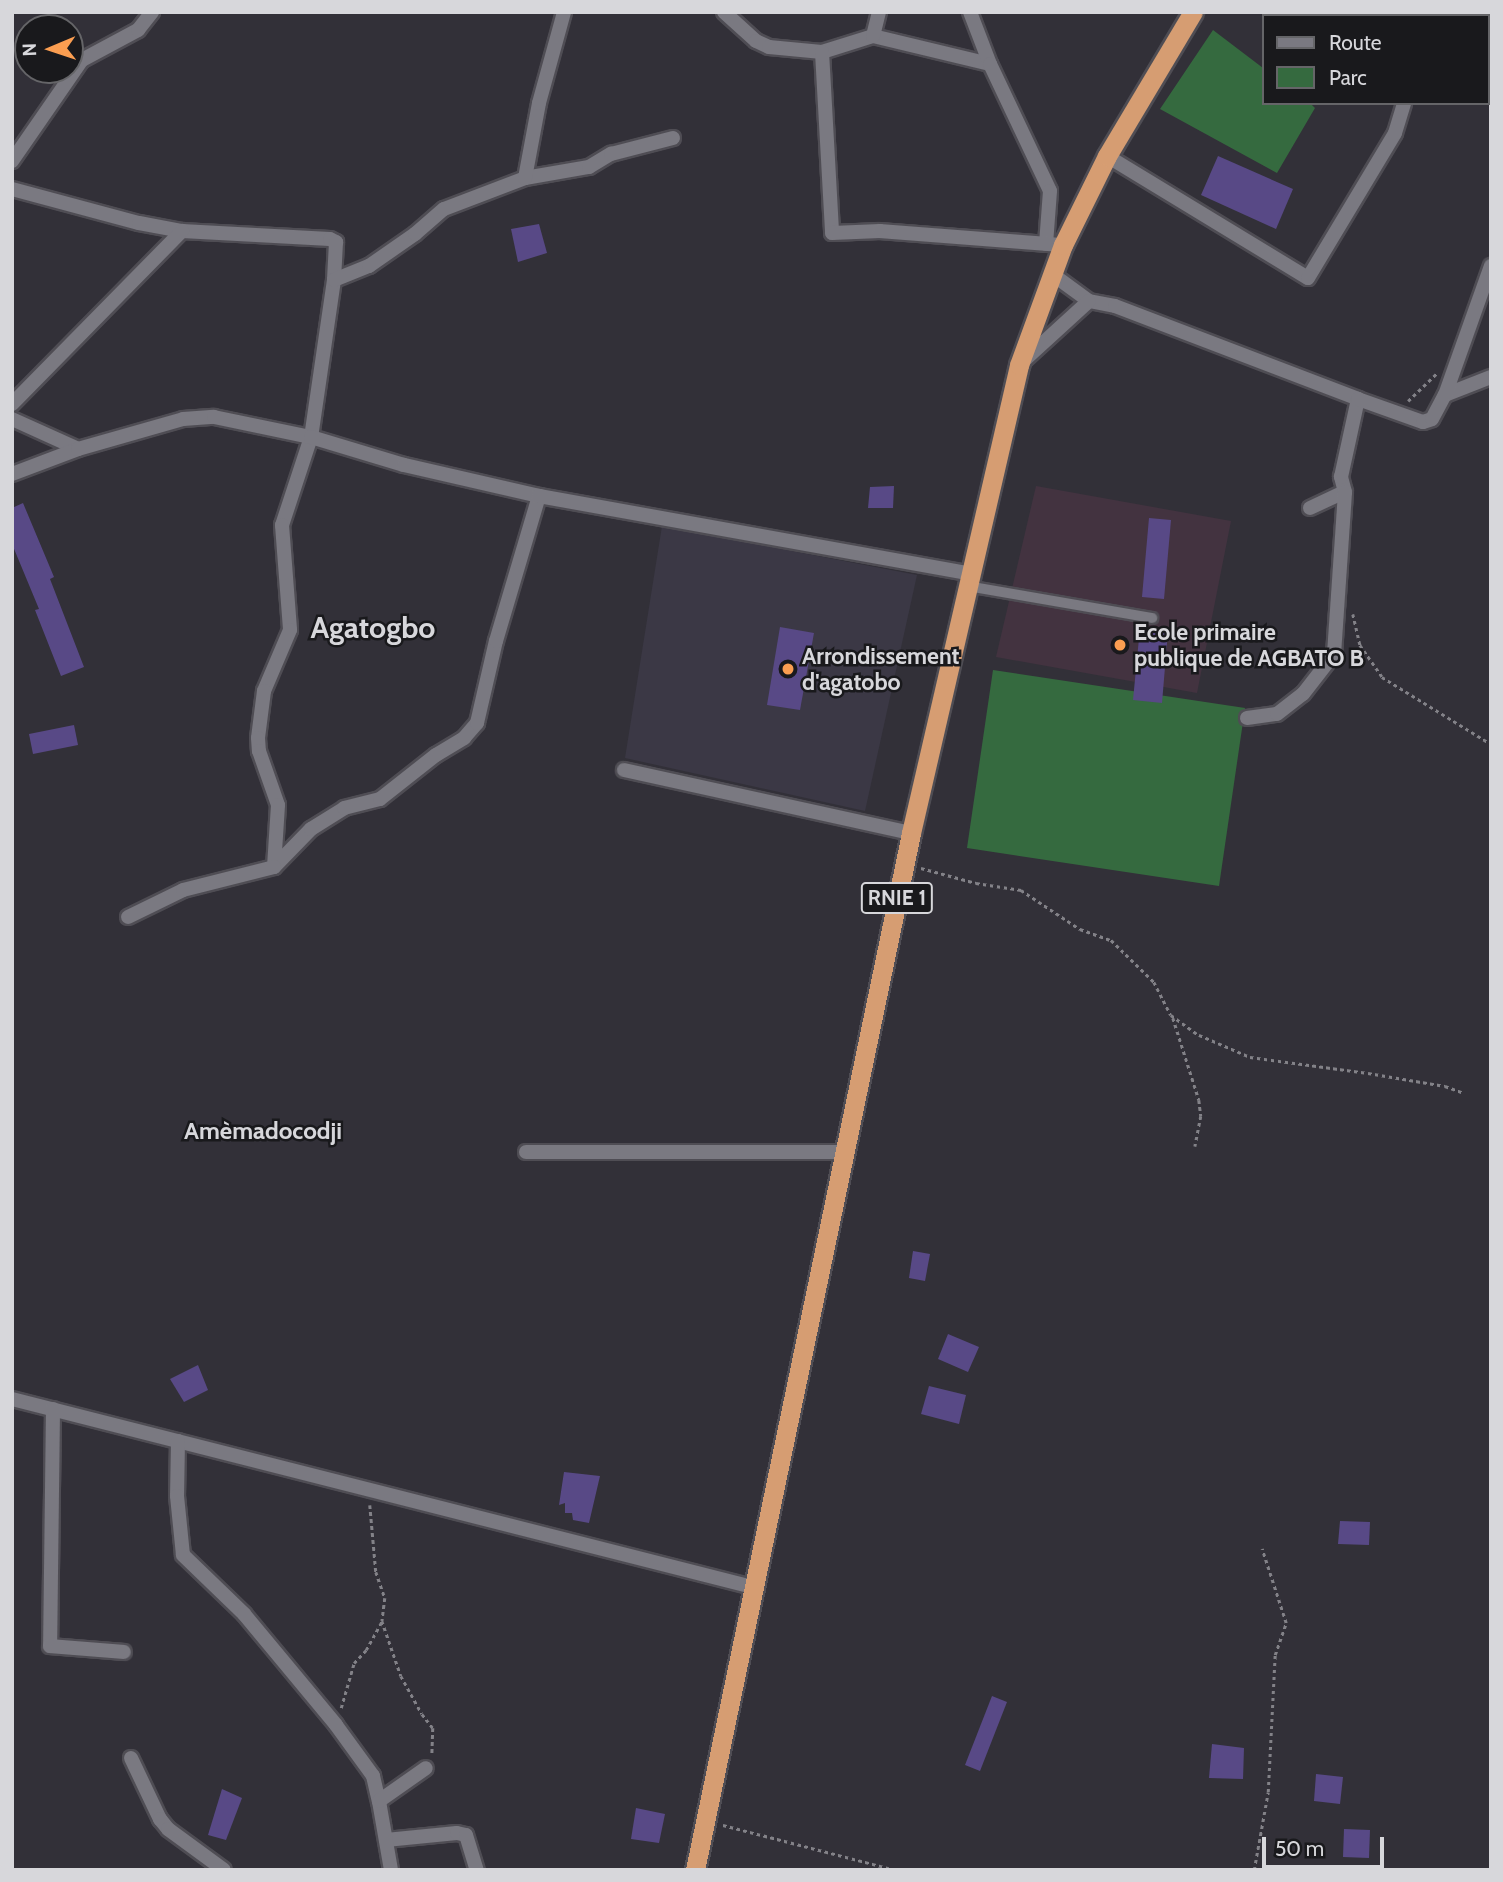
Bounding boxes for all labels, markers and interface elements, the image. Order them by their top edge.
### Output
north arrow [14,14,84,84]
legend [1262,14,1489,105]
text: Route [1329,30,1382,55]
text: N [18,43,41,57]
text: Parc [1329,65,1367,90]
district label: Agatogbo [311,610,435,646]
place label: Ecole primaire publique de AGBATO B [1134,618,1364,672]
marker: Ecole primaire publique de AGBATO B [1112,637,1128,653]
place label: Arrondissement d'agatobo [802,642,959,696]
marker: Arrondissement d'agatobo [780,661,796,677]
road number: RNIE 1 [860,880,934,916]
district label: Amèmadocodji [184,1117,342,1145]
scale bar [1265,1822,1388,1866]
text: 50 m [1275,1836,1324,1861]

